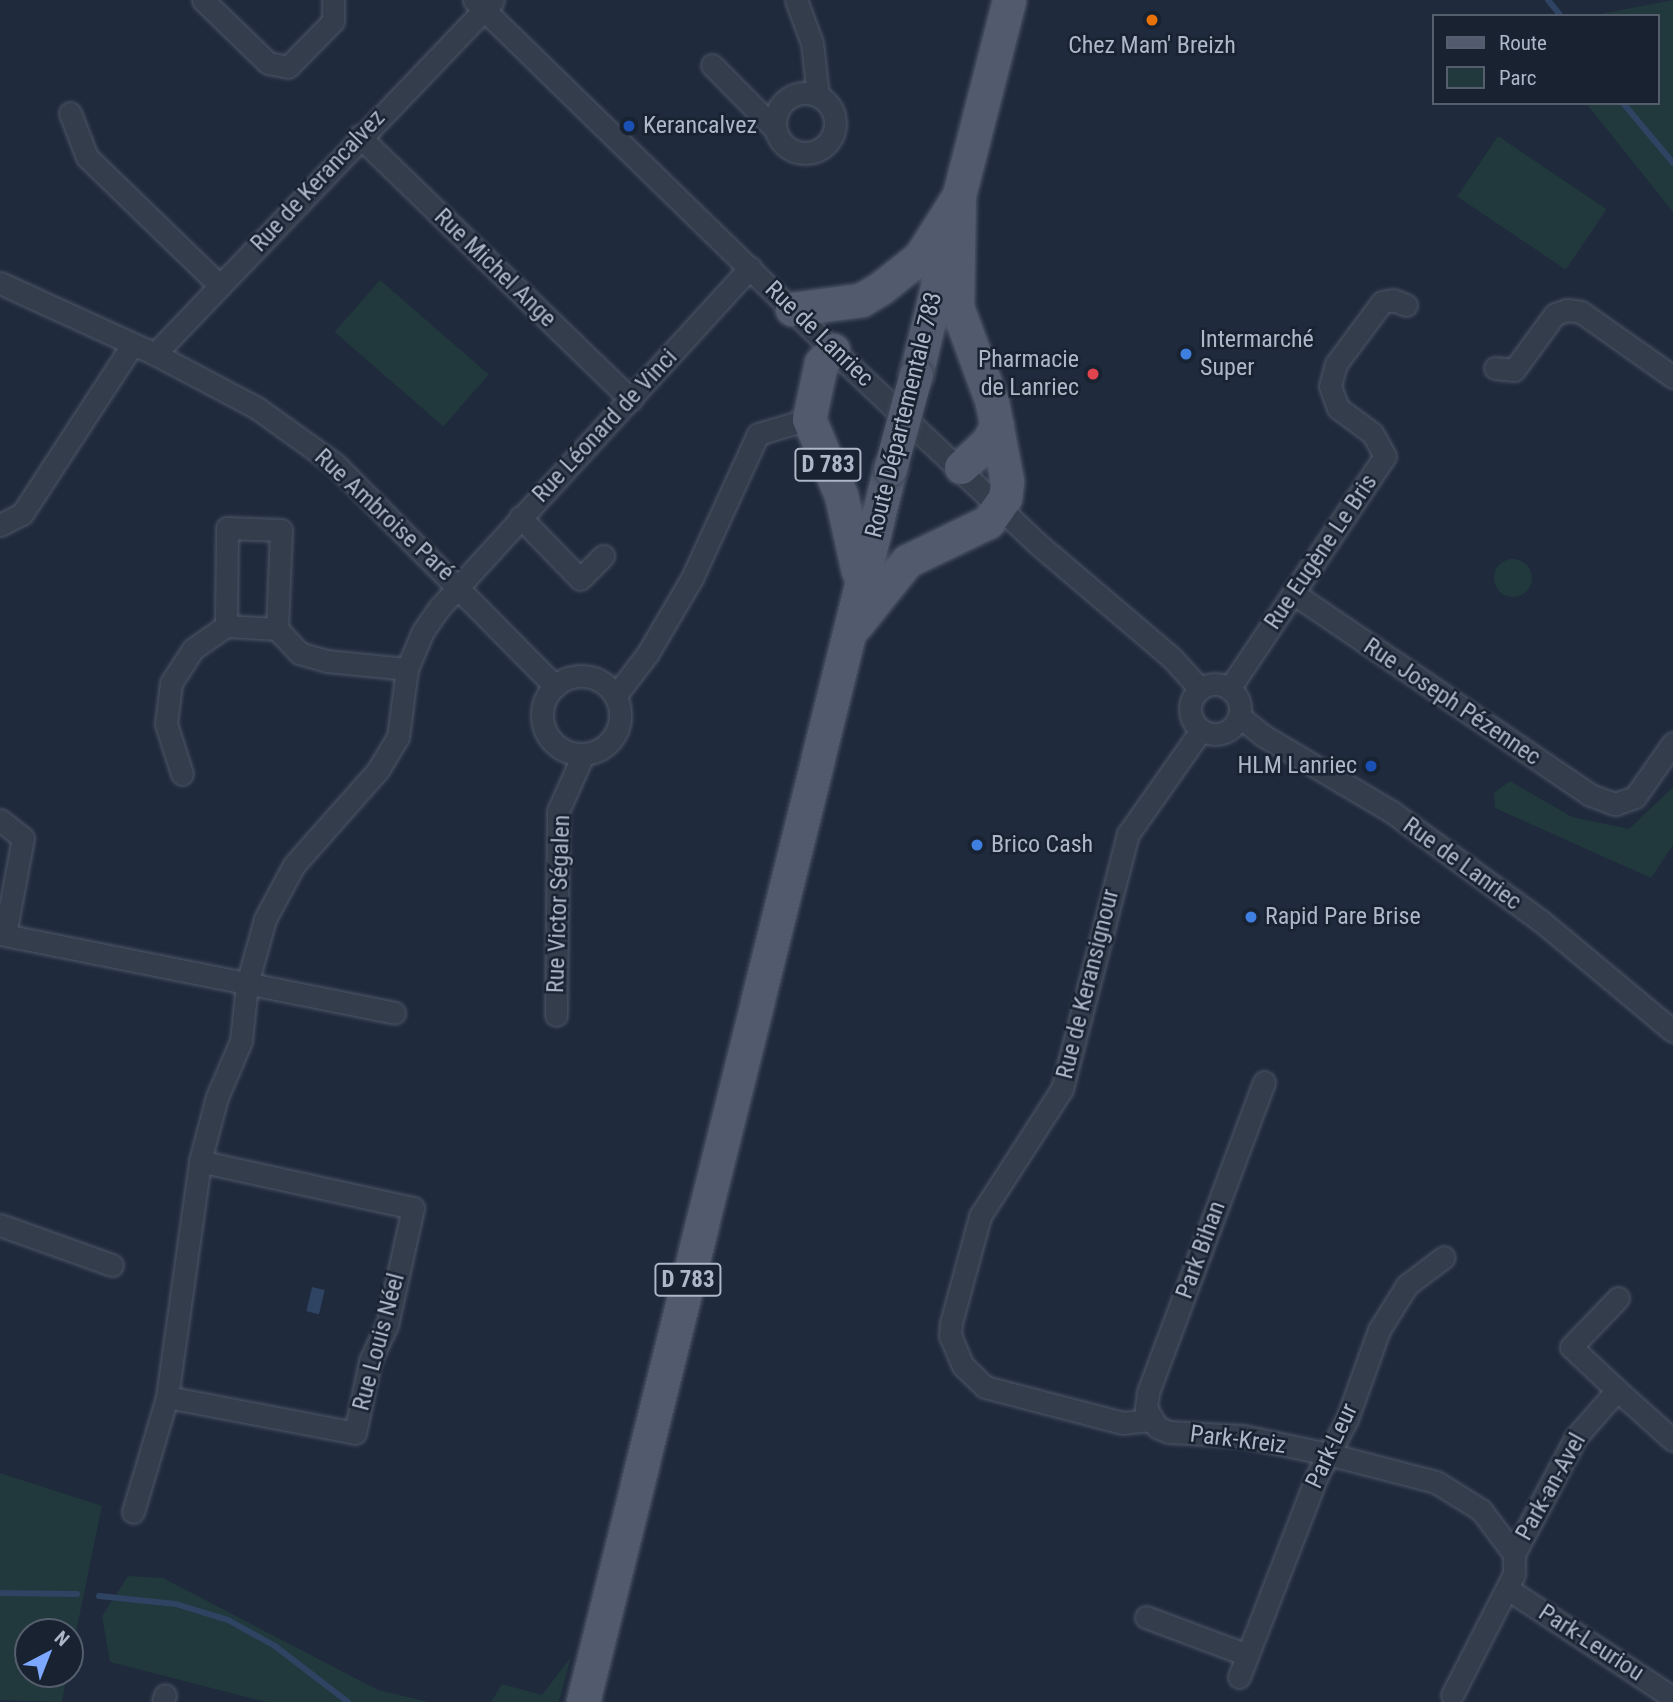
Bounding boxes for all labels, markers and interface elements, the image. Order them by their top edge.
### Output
marker: Chez Mam' Breizh [1144,12,1160,28]
legend [1432,14,1659,105]
text: Route [1499,31,1547,55]
place label: Chez Mam' Breizh [1068,32,1236,60]
text: Parc [1499,66,1537,90]
street label: Rue de Kerancalvez [245,104,391,258]
place label: Kerancalvez [643,112,757,140]
marker: Kerancalvez [621,118,637,134]
street label: Rue Michel Ange [428,203,562,333]
street label: Rue de Lanriec [759,275,879,393]
street label: Route Départementale 783 [860,289,948,541]
place label: Intermarché Super [1200,326,1314,382]
street label: Rue Léonard de Vinci [527,343,683,509]
place label: Pharmacie de Lanriec [978,346,1079,402]
marker: Intermarché Super [1178,346,1194,362]
marker: Pharmacie de Lanriec [1085,366,1101,382]
street label: Rue Ambroise Paré [308,443,460,587]
road number: D 783 [793,446,863,485]
street label: Rue Eugène Le Bris [1258,469,1384,635]
street label: Rue Joseph Pézennec [1358,632,1546,772]
place label: HLM Lanriec [1237,752,1357,780]
marker: HLM Lanriec [1363,758,1379,774]
street label: Rue de Lanriec [1397,811,1527,917]
street label: Rue Victor Ségalen [541,814,577,994]
place label: Brico Cash [991,831,1093,859]
marker: Brico Cash [969,837,985,853]
street label: Rue de Keransignour [1050,886,1126,1082]
place label: Rapid Pare Brise [1265,903,1421,931]
marker: Rapid Pare Brise [1243,909,1259,925]
street label: Park Bihan [1170,1197,1232,1303]
road number: D 783 [653,1260,723,1300]
street label: Rue Louis Néel [347,1270,411,1414]
street label: Park-Leur [1300,1399,1364,1493]
street label: Park-Kreiz [1188,1420,1288,1460]
street label: Park-an-Avel [1510,1428,1592,1546]
street label: Park-Leuriou [1533,1598,1649,1688]
north arrow [14,1618,84,1688]
text: N [50,1626,74,1651]

